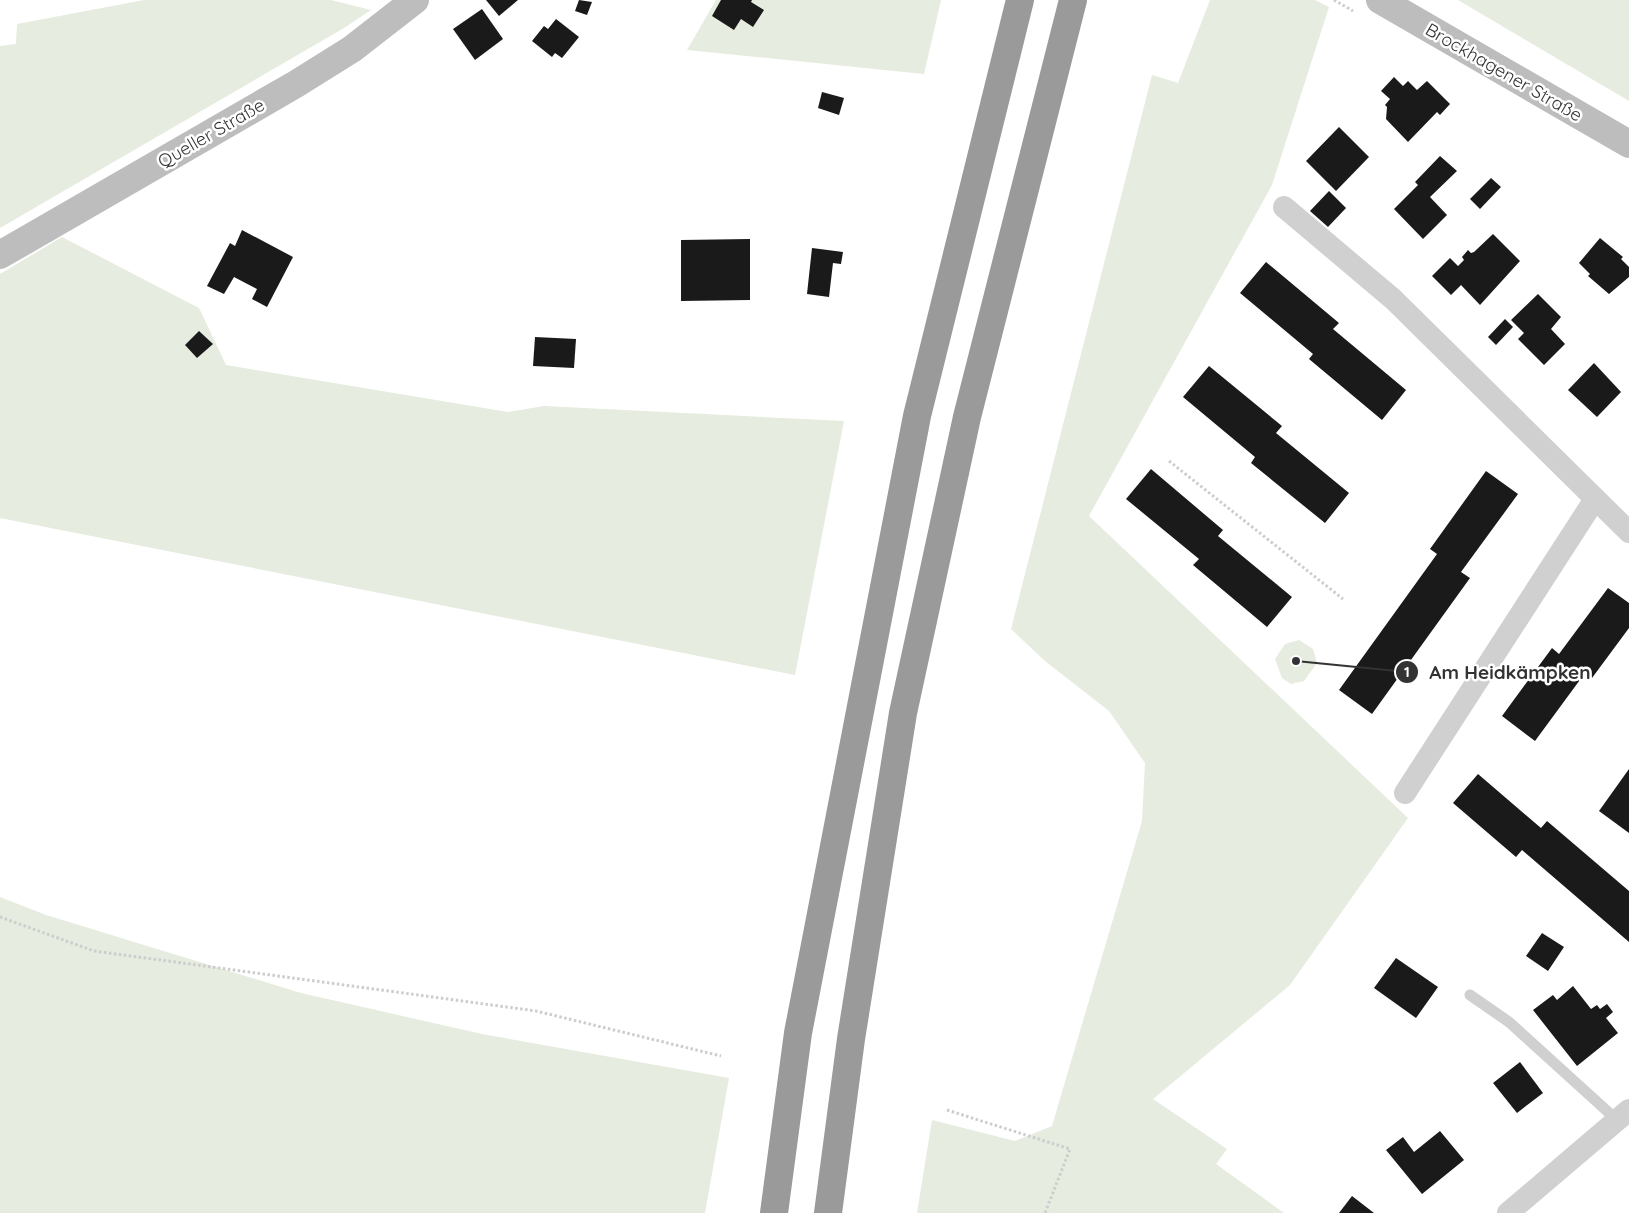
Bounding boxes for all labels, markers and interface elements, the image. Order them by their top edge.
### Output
street label: Brockhagener Straße [1421,18,1587,126]
street label: Queller Straße [154,93,268,173]
callout: Am Heidkämpken [1394,655,1601,689]
text: Am Heidkämpken [1429,660,1591,684]
text: 1 [1404,662,1410,681]

